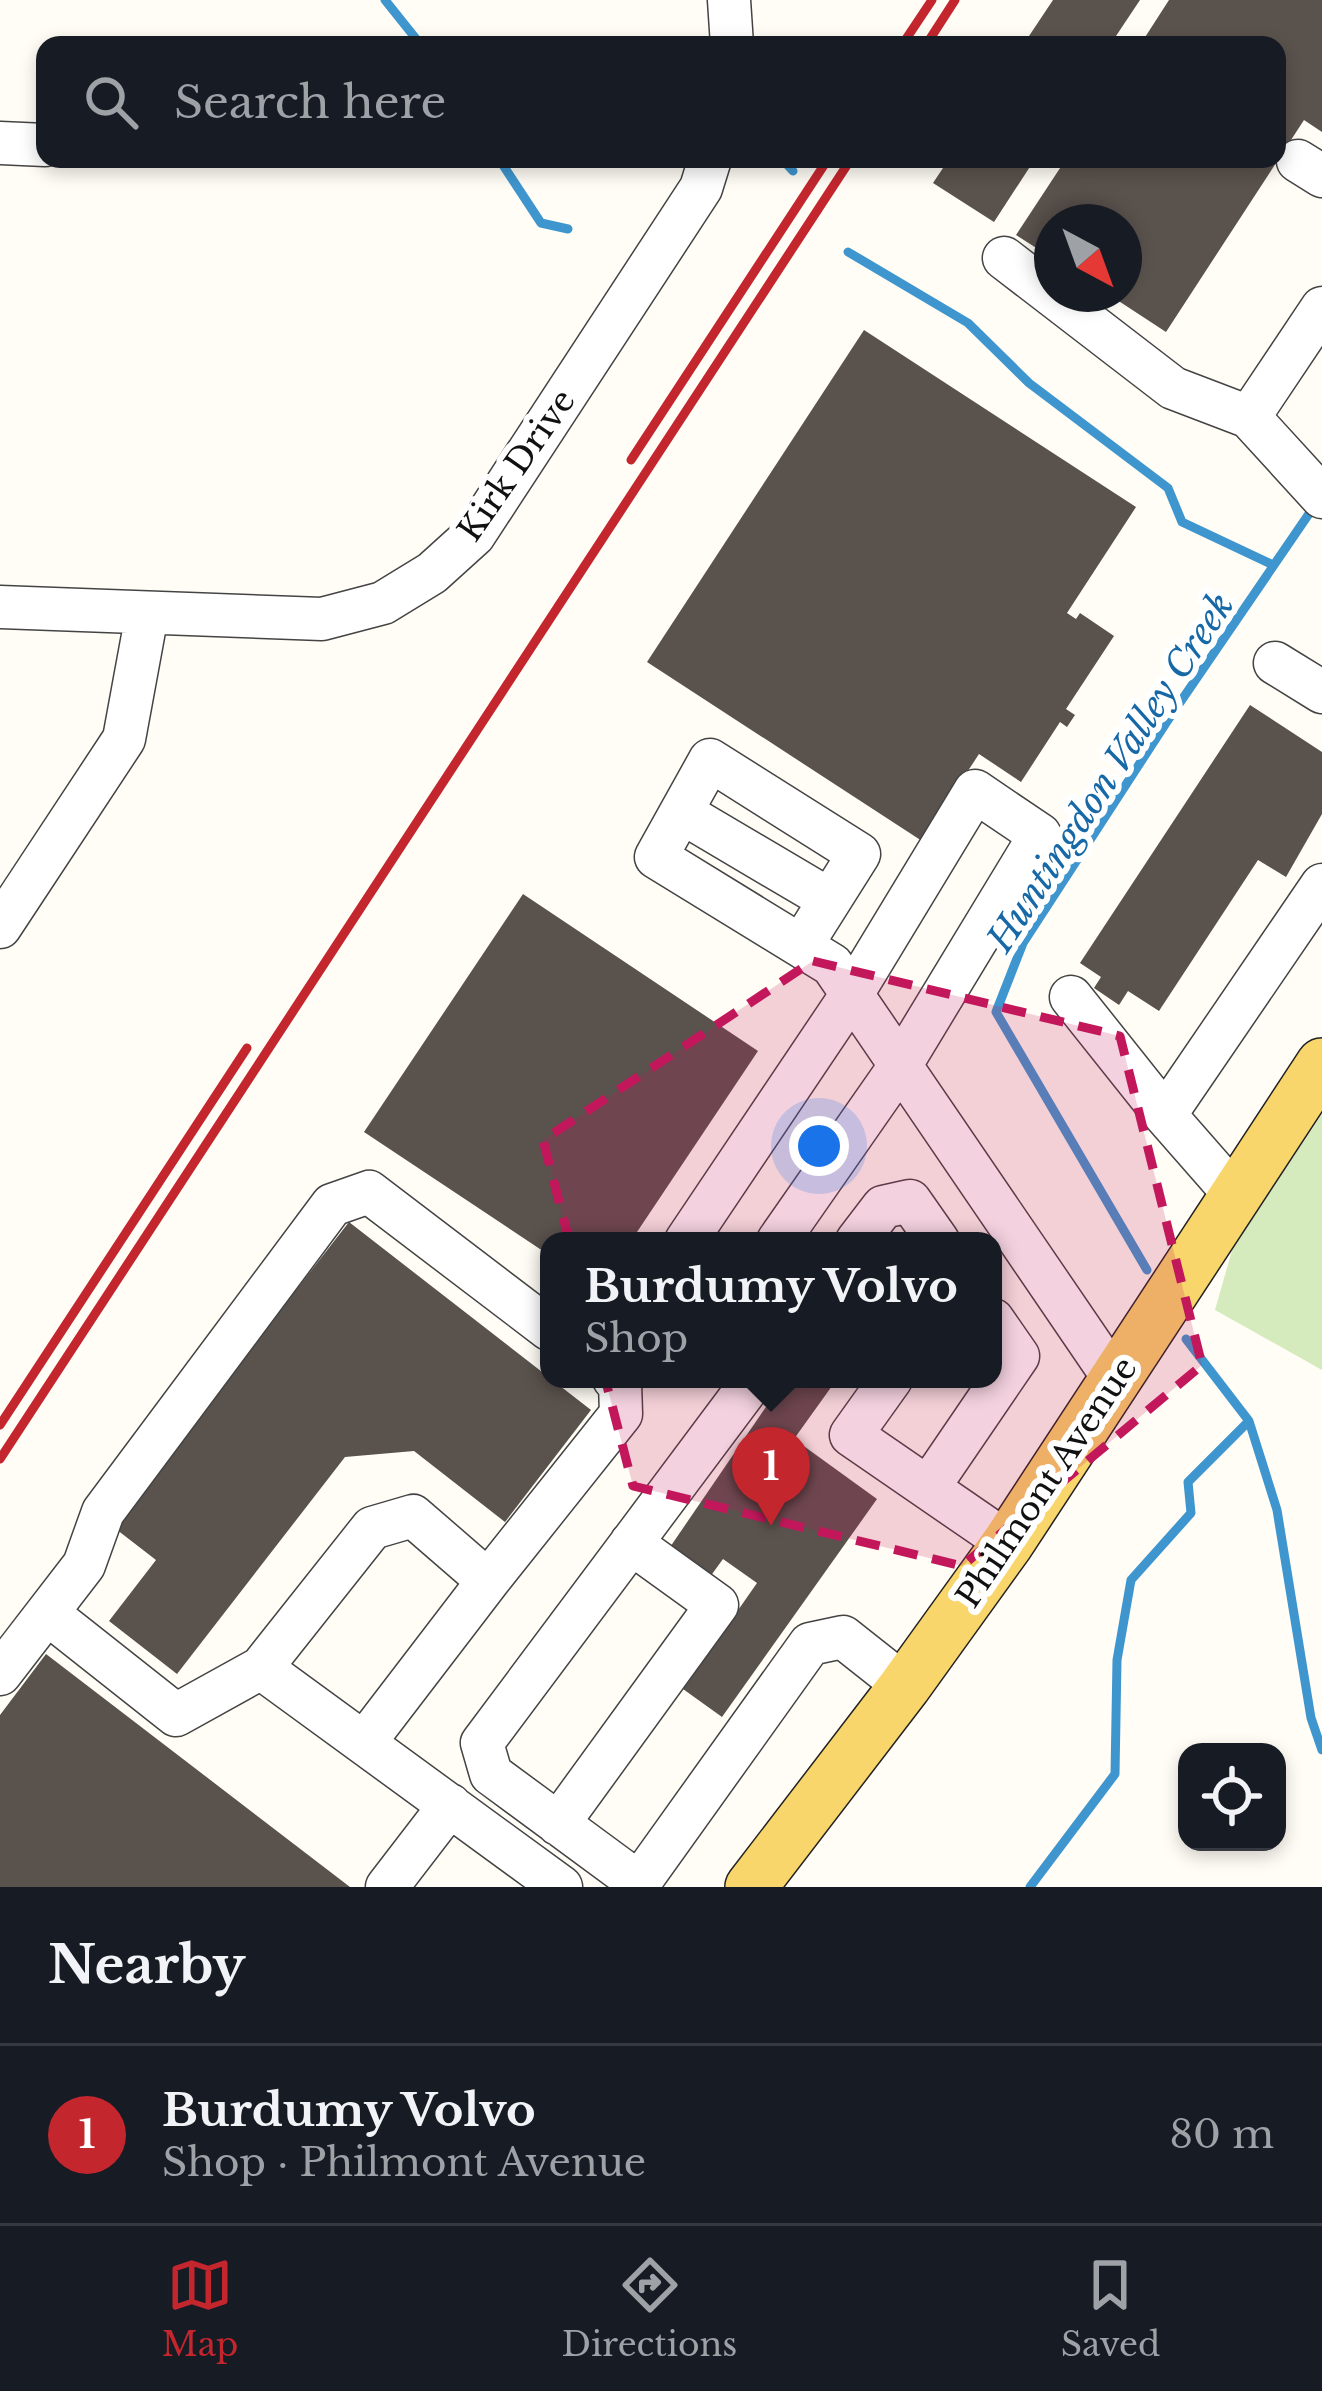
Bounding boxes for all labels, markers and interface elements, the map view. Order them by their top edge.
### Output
search box [36,36,1286,168]
icon: search [78,69,144,135]
text: Search here [174,74,446,130]
north arrow [1034,204,1142,312]
street label: Kirk Drive [449,381,584,549]
water label: Huntingdon Valley Creek [976,584,1243,962]
your location [789,1116,849,1176]
popup [540,1232,1002,1388]
text: Burdumy Volvo [584,1258,958,1314]
text: Shop [584,1314,688,1363]
street label: Philmont Avenue [947,1349,1145,1615]
pin: 1 [732,1427,810,1526]
map controls [1178,1743,1286,1851]
button: locate [1178,1743,1286,1851]
text: Nearby [48,1934,245,1997]
text: Burdumy Volvo [162,2082,536,2138]
text: 1 [78,2110,96,2159]
text: 80 m [1169,2110,1274,2159]
text: Shop · Philmont Avenue [162,2138,646,2187]
tab: Map [162,2252,238,2365]
tab: Directions [562,2252,737,2365]
tab: Saved [1061,2252,1160,2365]

